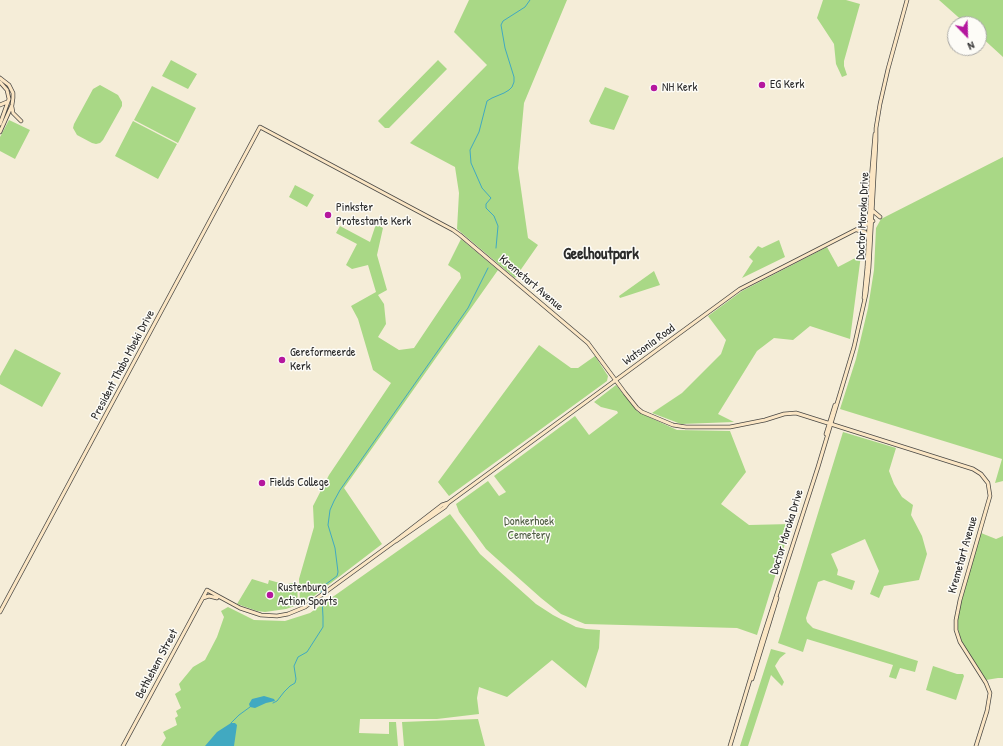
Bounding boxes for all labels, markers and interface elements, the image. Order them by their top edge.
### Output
north arrow [947,16,987,56]
text: N [966,39,977,54]
place label: EG Kerk [770,78,804,92]
marker: EG Kerk [757,80,767,90]
place label: NH Kerk [662,81,697,95]
marker: NH Kerk [649,83,659,93]
street label: Doctor Moroka Drive [854,172,872,260]
place label: Pinkster Protestante Kerk [336,201,411,229]
marker: Pinkster Protestante Kerk [323,210,333,220]
district label: Geelhoutpark [563,245,639,265]
street label: Kremetart Avenue [496,252,566,314]
street label: President Thabo Mbeki Drive [88,308,158,422]
street label: Watsonia Road [620,321,678,369]
place label: Gereformeerde Kerk [290,346,355,374]
marker: Gereformeerde Kerk [277,355,287,365]
place label: Fields College [270,476,329,490]
marker: Fields College [257,478,267,488]
street label: Doctor Moroka Drive [767,488,807,576]
park label: Donkerhoek Cemetery [504,515,554,543]
street label: Kremetart Avenue [945,515,981,595]
place label: Rustenburg Action Sports [278,581,337,609]
marker: Rustenburg Action Sports [265,590,275,600]
street label: Bethlehem Street [133,627,181,701]

